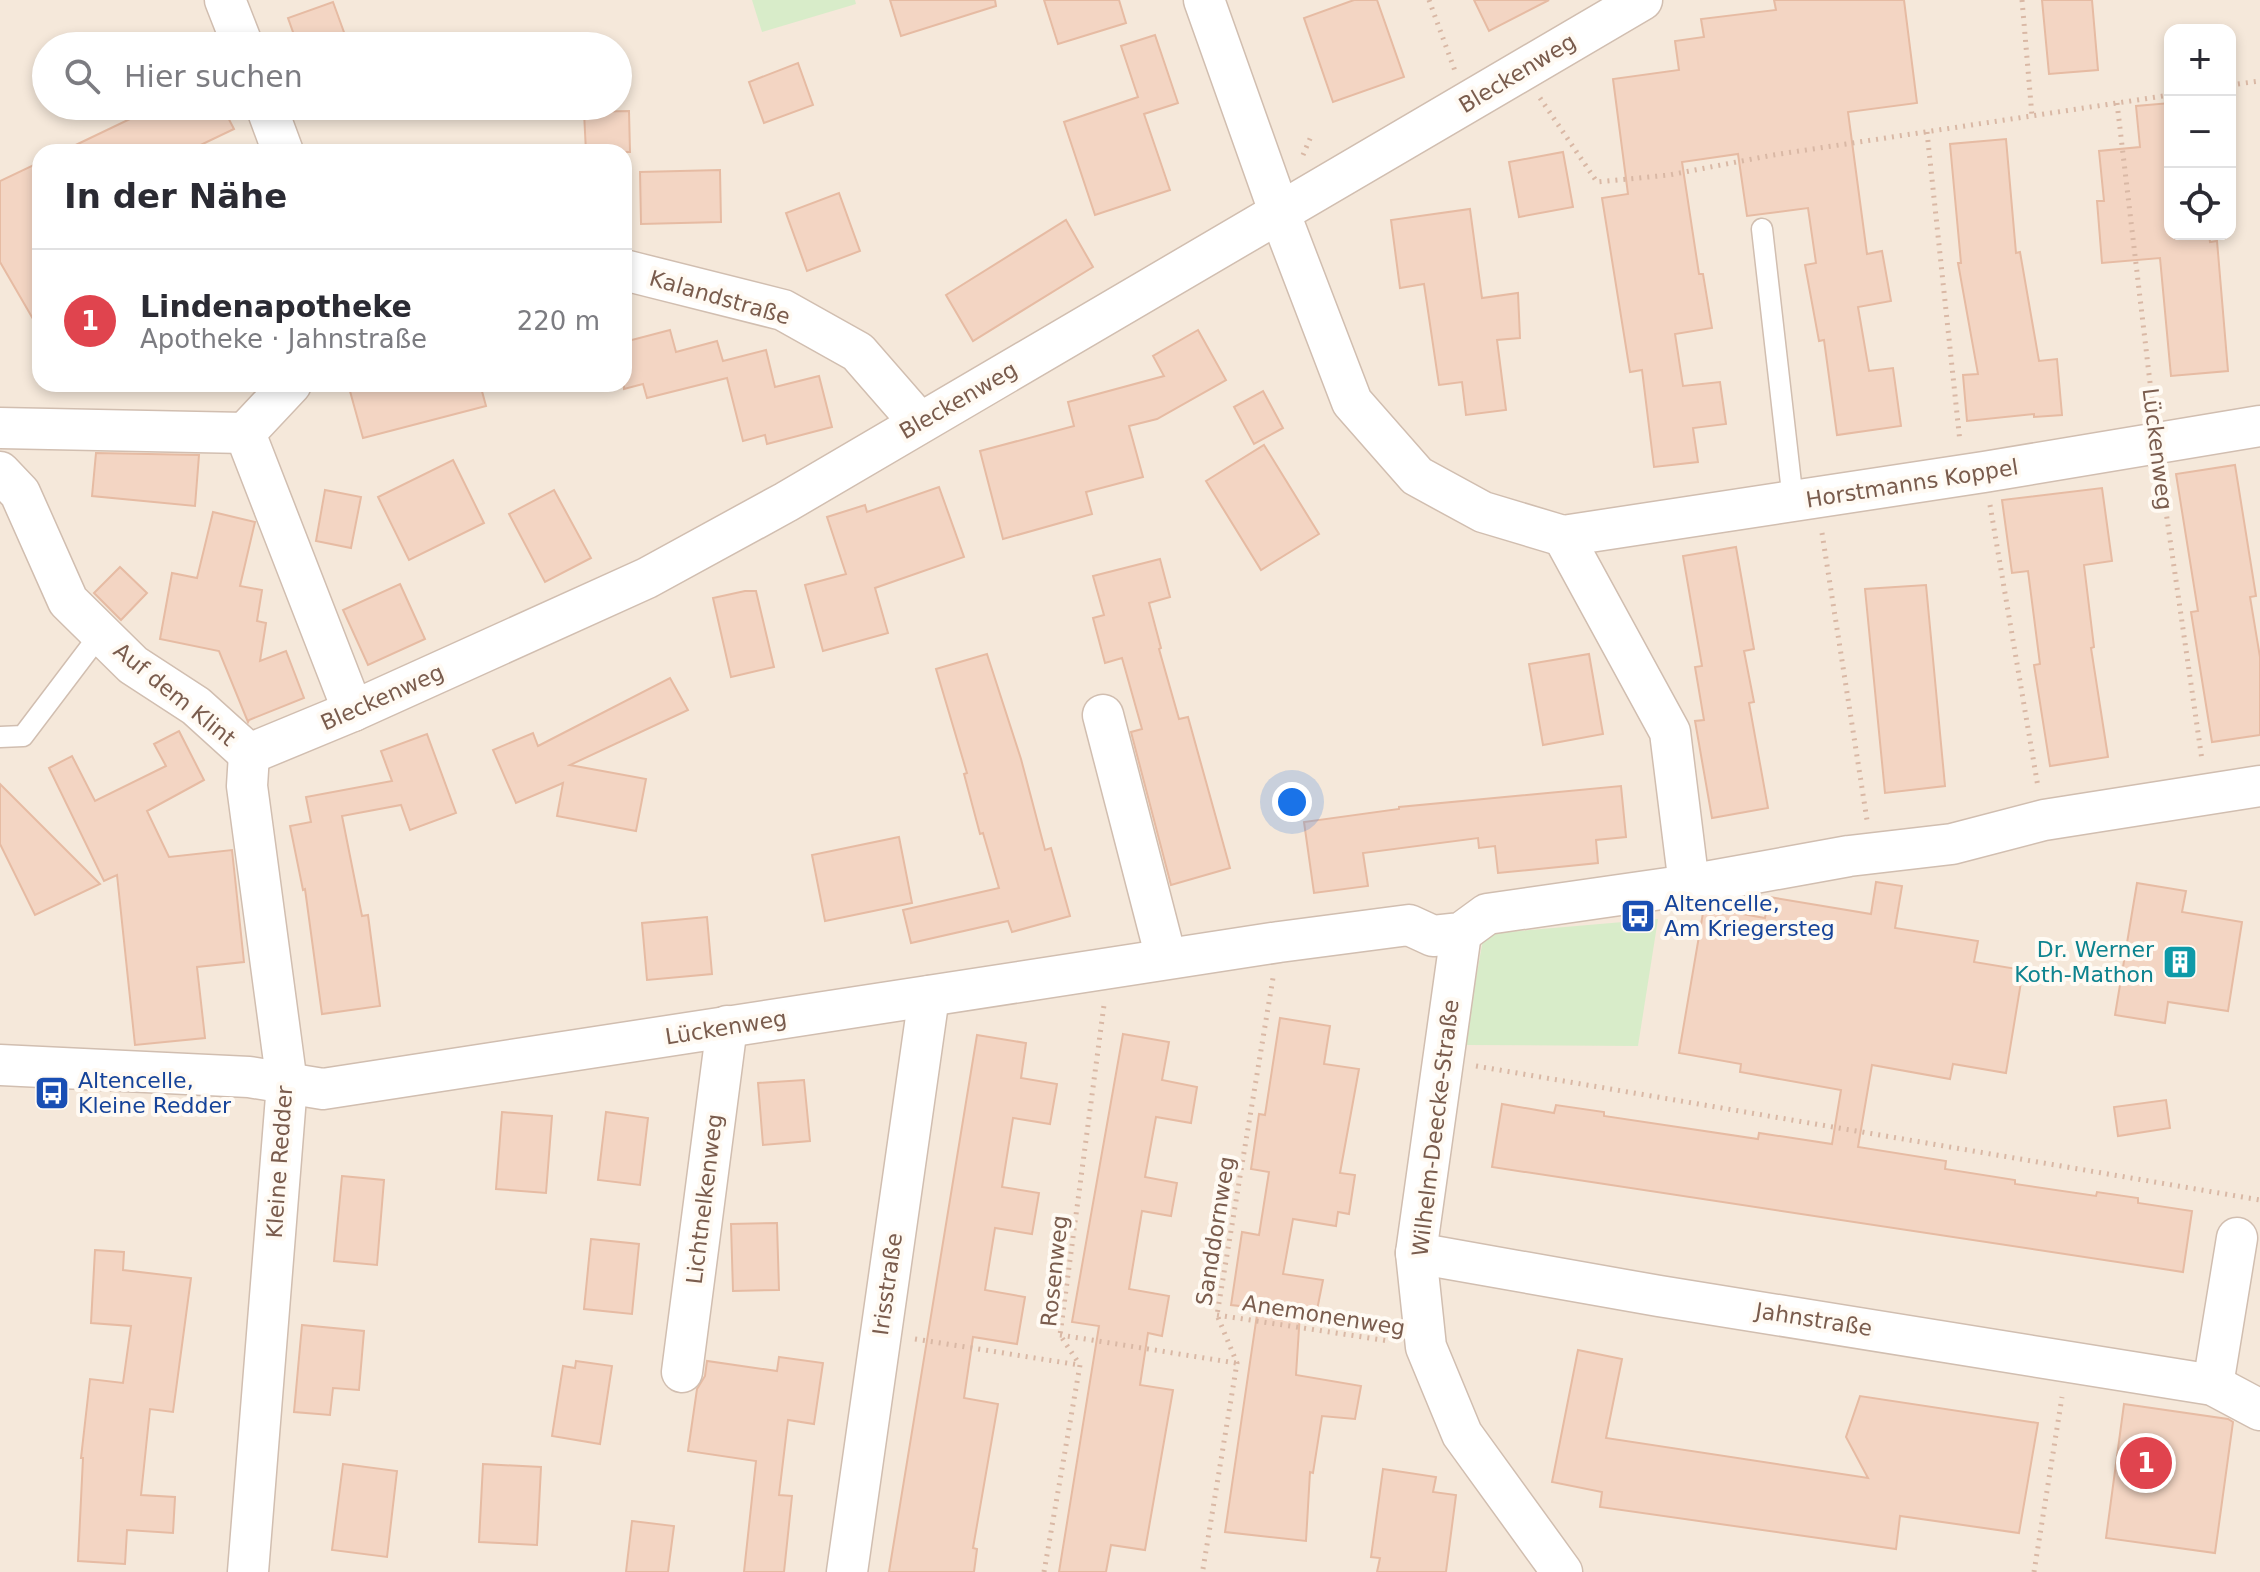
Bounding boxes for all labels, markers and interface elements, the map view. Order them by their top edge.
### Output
map controls [2164,24,2236,240]
button: + [2164,24,2236,96]
street label: Bleckenweg [1454,29,1580,118]
search box [32,32,632,120]
icon: search [60,54,104,98]
text: Hier suchen [124,59,303,94]
button: − [2164,96,2236,168]
button: locate [2164,168,2236,240]
text: In der Nähe [64,176,287,216]
street label: Kalandstraße [647,265,793,329]
text: Lindenapotheke [140,289,412,324]
text: 1 [81,306,99,336]
text: 220 m [517,306,600,336]
text: Apotheke · Jahnstraße [140,324,427,354]
street label: Bleckenweg [895,357,1022,444]
street label: Lückenweg [2138,387,2177,512]
street label: Horstmanns Koppel [1804,454,2020,513]
street label: Auf dem Klint [109,638,241,751]
street label: Bleckenweg [317,659,447,736]
your location [1272,782,1312,822]
place label: Altencelle, Am Kriegersteg [1664,891,1835,941]
bus stop icon: Altencelle, Am Kriegersteg [1619,897,1657,935]
place label: Dr. Werner Koth-Mathon [2014,937,2155,987]
building icon: Dr. Werner Koth-Mathon [2161,943,2199,981]
street label: Wilhelm-Deecke-Straße [1407,998,1464,1258]
street label: Lückenweg [663,1006,789,1049]
place label: Altencelle, Kleine Redder [78,1068,232,1118]
bus stop icon: Altencelle, Kleine Redder [33,1074,71,1112]
street label: Kleine Redder [262,1084,297,1239]
street label: Lichtnelkenweg [682,1112,727,1286]
street label: Sanddornweg [1191,1155,1240,1308]
street label: Rosenweg [1036,1214,1073,1328]
street label: Irisstraße [868,1231,907,1337]
street label: Anemonenweg [1241,1290,1407,1341]
street label: Jahnstraße [1752,1298,1874,1341]
pin: 1 [2120,1433,2172,1493]

